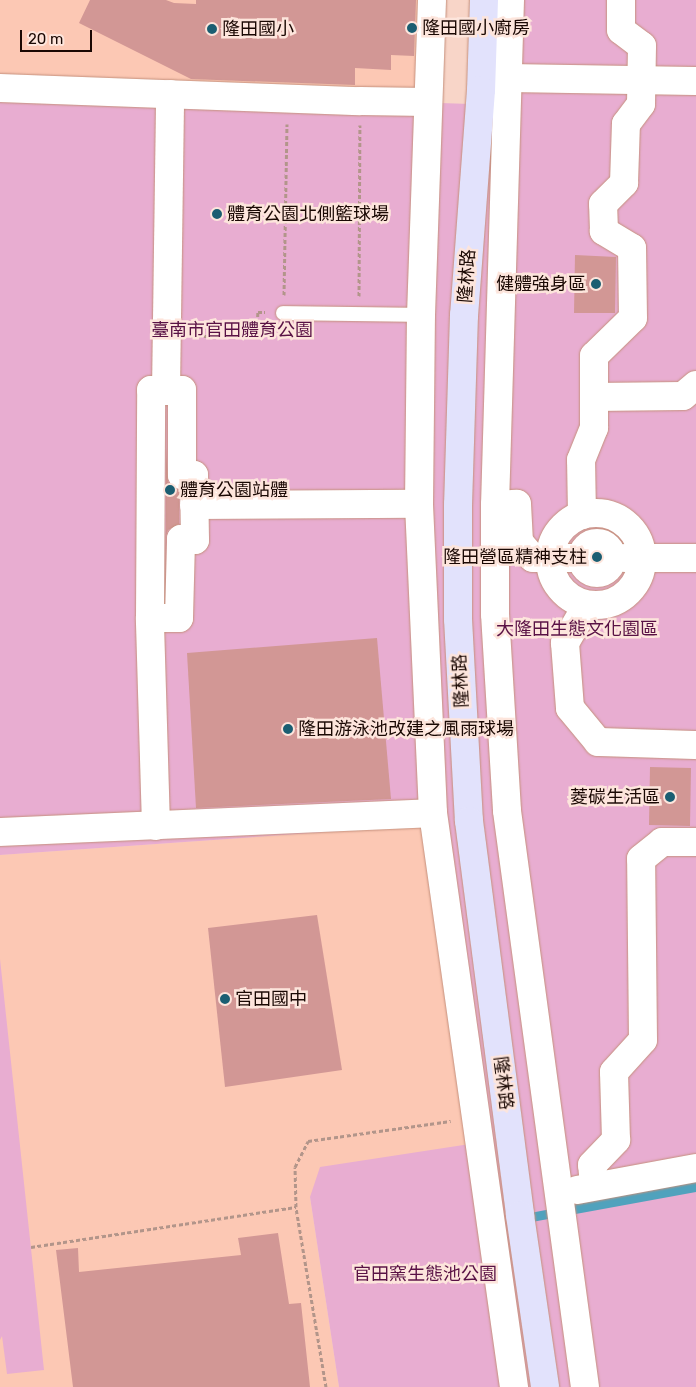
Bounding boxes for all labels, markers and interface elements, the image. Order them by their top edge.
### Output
place label: 隆田國小廚房 [422,17,530,39]
place label: 隆田國小 [222,18,294,40]
scale bar [22,20,95,52]
marker: 隆田國小廚房 [406,22,418,34]
marker: 隆田國小 [206,23,218,35]
text: 20 m [28,30,63,48]
place label: 體育公園北側籃球場 [227,203,389,225]
marker: 體育公園北側籃球場 [211,208,223,220]
street label: 隆林路 [454,248,480,304]
place label: 健體強身區 [496,273,586,295]
marker: 健體強身區 [590,278,602,290]
park label: 臺南市官田體育公園 [151,319,313,341]
place label: 體育公園站體 [180,479,288,501]
marker: 體育公園站體 [164,484,176,496]
place label: 隆田營區精神支柱 [443,546,587,568]
marker: 隆田營區精神支柱 [591,551,603,563]
park label: 大隆田生態文化園區 [496,618,658,640]
street label: 隆林路 [449,653,473,709]
place label: 隆田游泳池改建之風雨球場 [298,718,514,740]
marker: 隆田游泳池改建之風雨球場 [282,723,294,735]
place label: 菱碳生活區 [570,786,660,808]
marker: 菱碳生活區 [664,791,676,803]
place label: 官田國中 [235,988,307,1010]
marker: 官田國中 [219,993,231,1005]
street label: 隆林路 [489,1055,517,1111]
park label: 官田窯生態池公園 [353,1263,497,1285]

